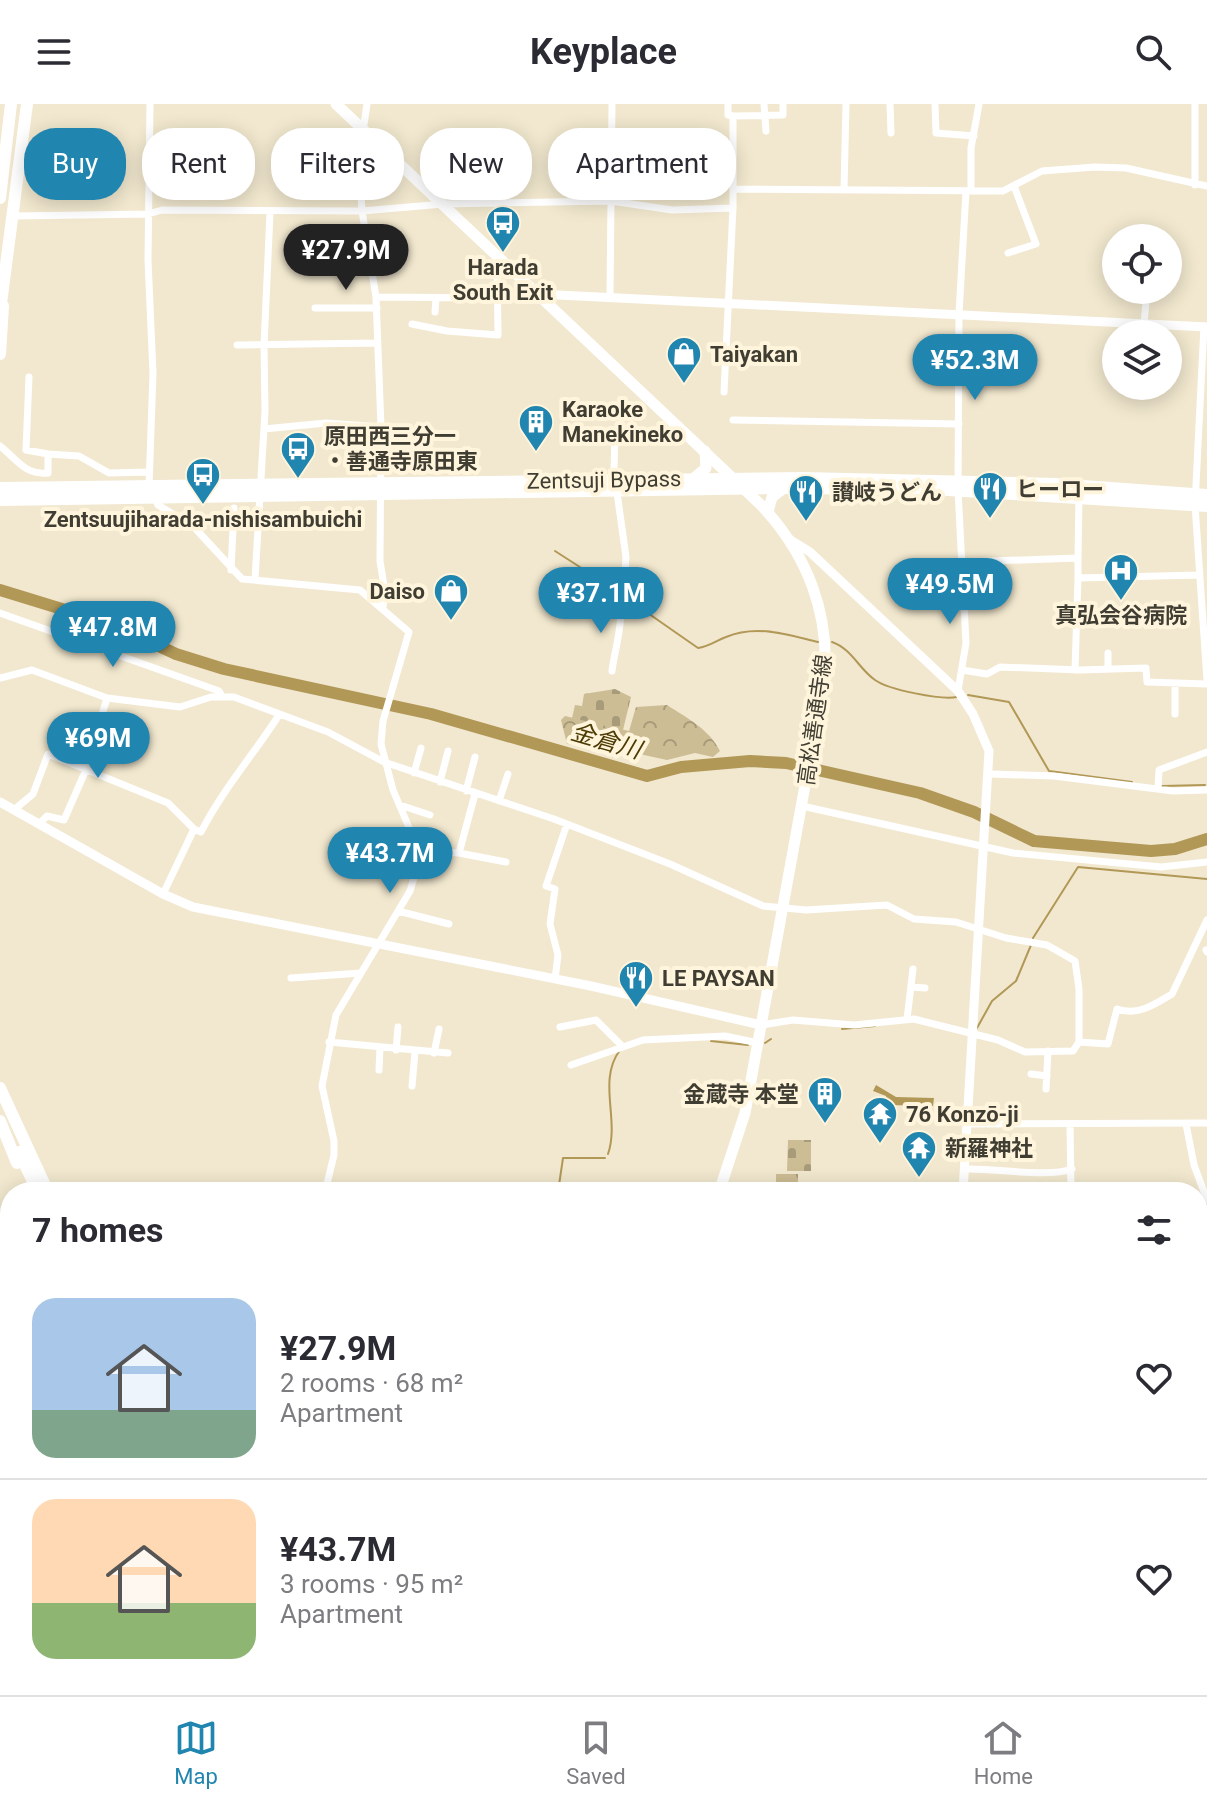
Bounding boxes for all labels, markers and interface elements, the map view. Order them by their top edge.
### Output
icon: menu [32,30,76,74]
icon: search [1131,30,1175,74]
text: Keyplace [530,31,677,73]
chip: Buy [24,128,126,200]
chip: Rent [142,128,255,200]
chip: Filters [271,128,404,200]
chip: New [420,128,532,200]
chip: Apartment [548,128,736,200]
bus stop icon: Harada South Exit [484,204,522,254]
pin: ¥27.9M [281,224,411,292]
map controls [1102,224,1182,400]
button: locate [1102,224,1182,304]
text: ¥27.9M [302,235,391,265]
place label: Harada South Exit [453,255,554,305]
button: layers [1102,320,1182,400]
pin: ¥52.3M [910,334,1040,402]
shop icon: Taiyakan [665,335,703,385]
place label: Taiyakan [710,342,798,367]
text: ¥52.3M [931,345,1020,375]
place label: Karaoke Manekineko [562,397,683,447]
building icon: Karaoke Manekineko [517,403,555,453]
place label: 原田西三分一 ・善通寺原田東 [324,424,478,474]
bus stop icon: 原田西三分一 ・善通寺原田東 [279,430,317,480]
bus stop icon: Zentsuujiharada-nishisambuichi [184,456,222,506]
street label: Zentsuji Bypass [526,466,682,494]
restaurant icon: ヒーロー [971,470,1009,520]
restaurant icon: 讃岐うどん [787,473,825,523]
place label: ヒーロー [1016,477,1104,502]
place label: 讃岐うどん [832,480,942,505]
place label: Zentsuujiharada-nishisambuichi [44,507,362,532]
hospital icon: 真弘会谷病院 [1102,552,1140,602]
pin: ¥49.5M [885,558,1015,626]
pin: ¥37.1M [536,567,666,635]
text: ¥49.5M [906,569,995,599]
shop icon: Daiso [432,572,470,622]
text: ¥37.1M [557,578,646,608]
place label: Daiso [369,579,425,604]
pin: ¥47.8M [48,601,178,669]
place label: 真弘会谷病院 [1055,603,1187,628]
text: ¥47.8M [69,612,158,642]
street label: 高松善通寺線 [793,653,837,787]
pin: ¥69M [51,712,145,780]
water label: 金倉川 [568,718,647,765]
text: ¥69M [65,723,131,753]
pin: ¥43.7M [325,827,455,895]
text: ¥43.7M [346,838,435,868]
restaurant icon: LE PAYSAN [617,959,655,1009]
place label: LE PAYSAN [662,966,775,991]
building icon: 金蔵寺 本堂 [806,1075,844,1125]
place label: 金蔵寺 本堂 [684,1082,799,1107]
temple icon: 76 Konzō-ji [861,1095,899,1145]
place label: 76 Konzō-ji [906,1102,1019,1127]
temple icon: 新羅神社 [900,1129,938,1179]
place label: 新羅神社 [945,1136,1033,1161]
icon: filters [1132,1208,1176,1252]
text: 7 homes [32,1210,163,1250]
text: ¥27.9M [280,1328,396,1368]
icon: home [96,1330,192,1426]
icon: heart [1132,1356,1176,1400]
text: 2 rooms · 68 m² [280,1368,463,1398]
text: Apartment [280,1398,403,1428]
text: ¥43.7M [280,1529,396,1569]
icon: home [96,1531,192,1627]
icon: heart [1132,1557,1176,1601]
text: 3 rooms · 95 m² [280,1569,463,1599]
text: Apartment [280,1599,403,1629]
tab: Map [174,1716,218,1789]
tab: Saved [566,1716,626,1789]
tab: Home [974,1716,1033,1789]

